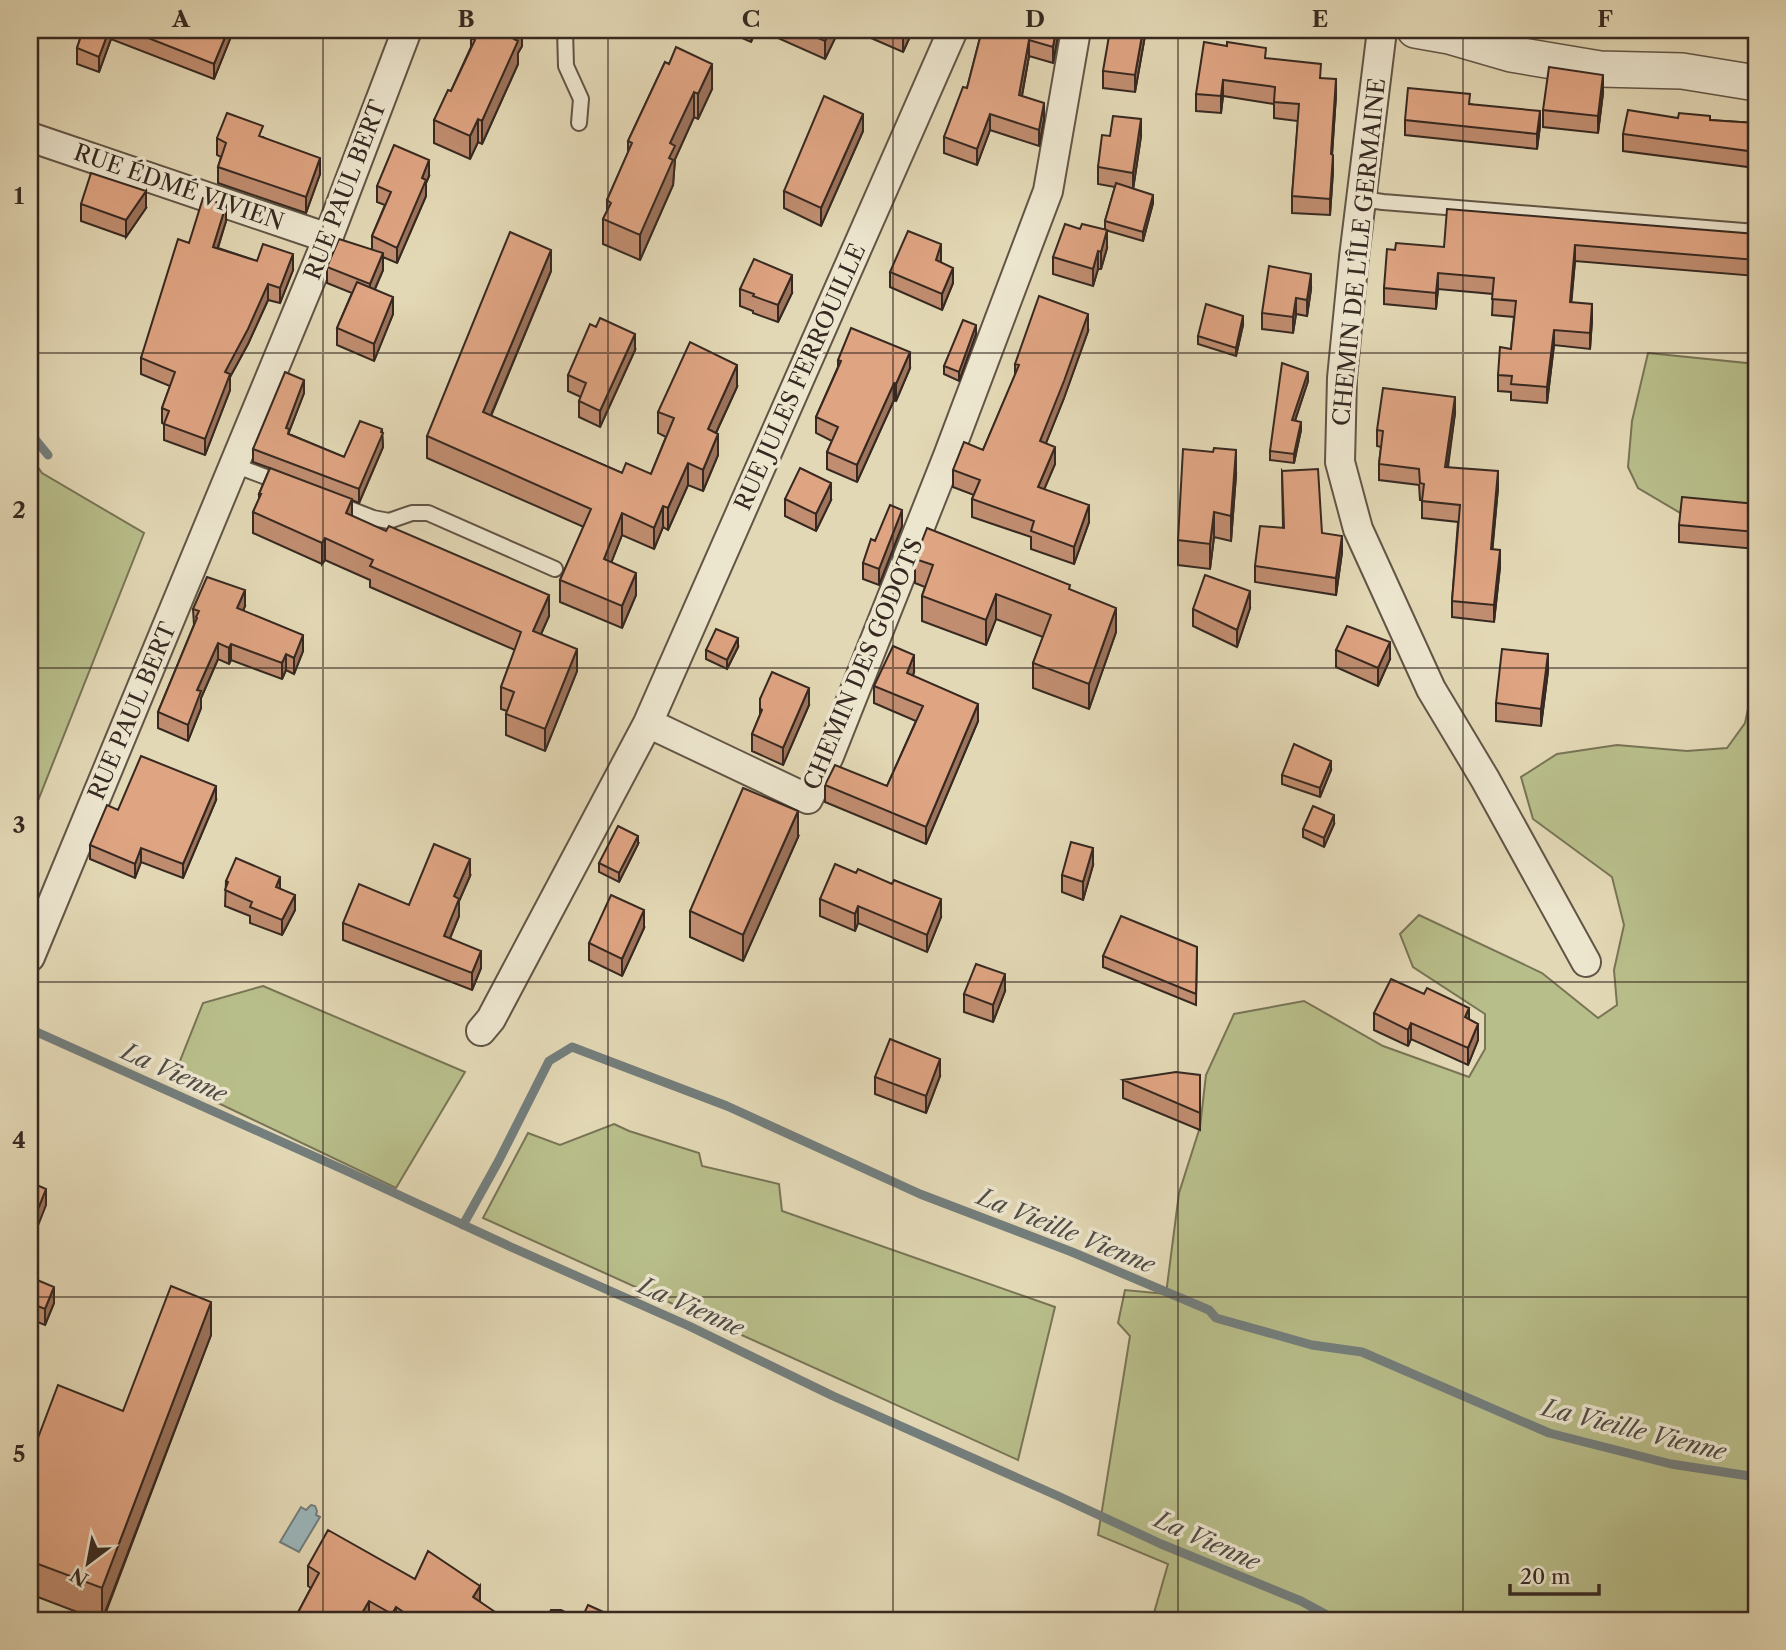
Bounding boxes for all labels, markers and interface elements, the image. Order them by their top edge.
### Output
text: A [171,5,191,33]
text: B [457,5,475,33]
text: C [742,5,760,33]
text: D [1025,5,1045,33]
text: E [1312,5,1328,33]
text: F [1597,5,1613,33]
street label: CHEMIN DE L'ÎLE GERMAINE [1327,77,1391,427]
street label: RUE PAUL BERT [298,96,392,284]
street label: RUE ÉDMÉ VIVIEN [70,138,288,236]
text: 1 [14,182,25,210]
street label: RUE JULES FERROUILLE [728,239,872,515]
text: 2 [12,496,26,524]
street label: CHEMIN DES GODOTS [797,534,929,794]
street label: RUE PAUL BERT [82,617,182,804]
text: 3 [13,811,26,839]
water label: La Vienne [115,1036,233,1109]
text: 4 [12,1126,26,1154]
water label: La Vieille Vienne [971,1181,1160,1280]
water label: La Vienne [632,1270,750,1343]
water label: La Vieille Vienne [1537,1392,1731,1467]
text: 5 [13,1440,25,1468]
water label: La Vienne [1148,1504,1266,1577]
north arrow [52,1528,122,1598]
scale bar [1510,1552,1599,1596]
text: N [66,1563,92,1591]
text: 20 m [1520,1564,1571,1589]

